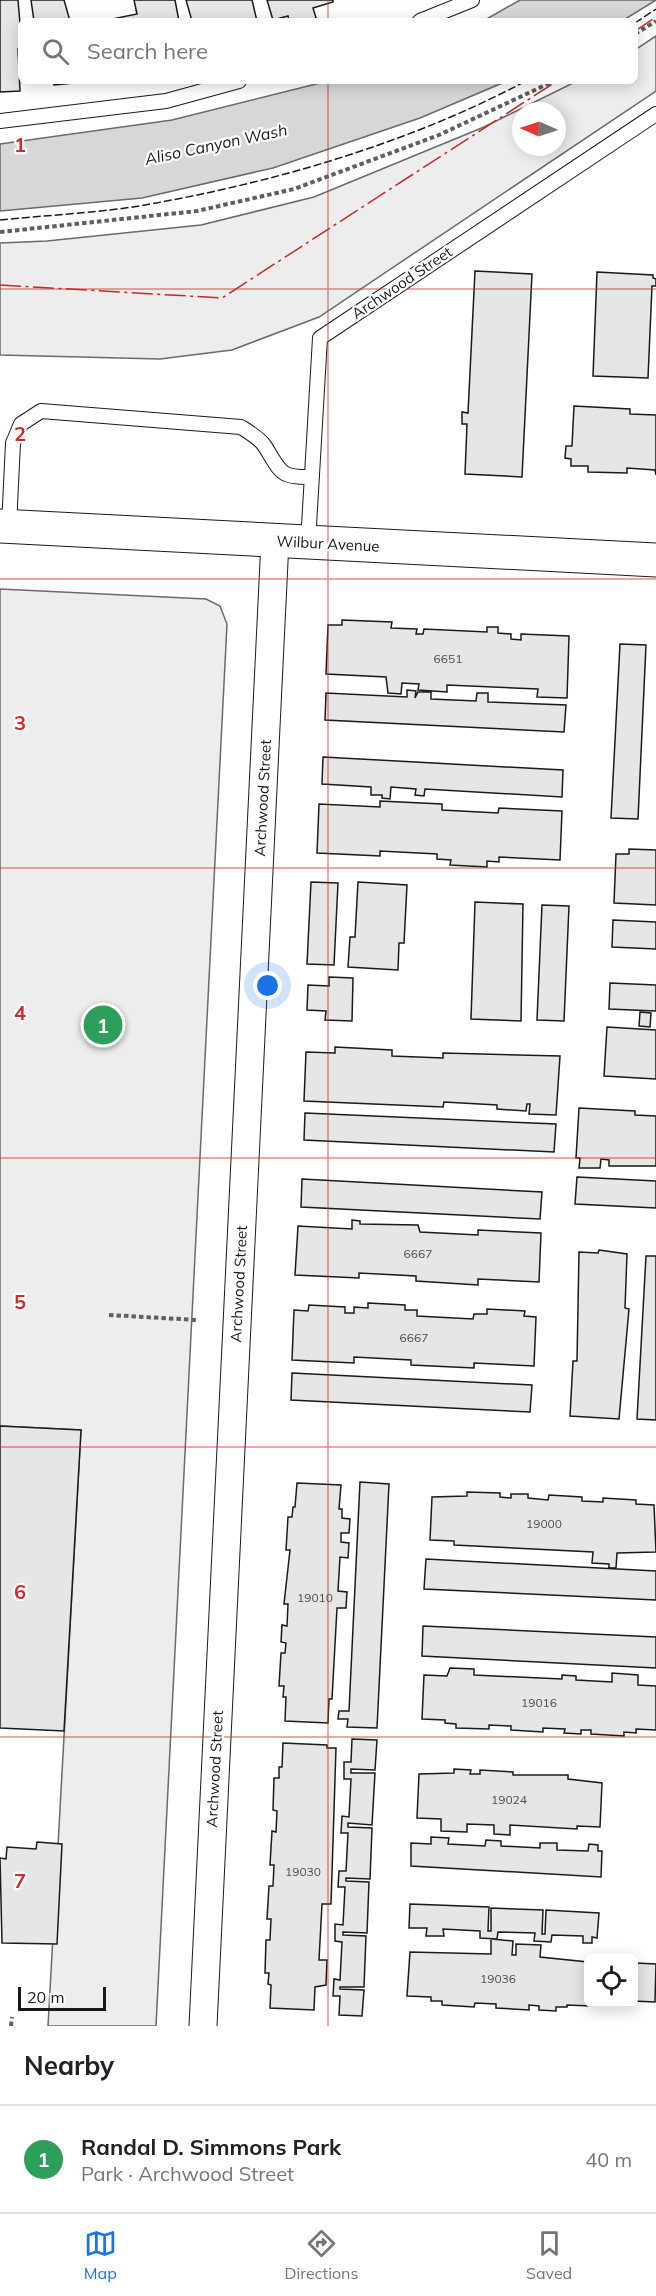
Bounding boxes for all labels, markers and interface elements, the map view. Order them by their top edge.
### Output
search box [18,18,638,84]
icon: search [39,35,72,68]
text: Search here [87,37,208,65]
north arrow [512,102,566,156]
water label: Aliso Canyon Wash [142,119,289,169]
text: 1 [14,132,26,157]
street label: Archwood Street [348,242,456,323]
text: 2 [14,421,26,446]
street label: Wilbur Avenue [276,531,380,556]
house number: 6651 [434,651,462,666]
text: 3 [14,710,26,735]
street label: Archwood Street [250,739,275,857]
your location [253,971,282,1000]
text: 4 [14,1000,26,1025]
pin: 1 [84,1002,122,1048]
street label: Archwood Street [226,1225,251,1343]
house number: 6667 [404,1246,432,1261]
text: 5 [14,1289,26,1314]
house number: 6667 [400,1330,428,1345]
house number: 19000 [526,1516,562,1531]
text: 6 [14,1579,26,1604]
house number: 19010 [297,1590,333,1605]
house number: 19016 [521,1695,557,1710]
street label: Archwood Street [202,1710,227,1828]
house number: 19024 [491,1792,527,1807]
house number: 19030 [285,1864,321,1879]
text: 7 [14,1868,26,1893]
map controls [584,1954,638,2008]
button: locate [584,1954,638,2008]
house number: 19036 [480,1971,516,1986]
scale bar [18,1984,106,2012]
text: 20 m [27,1987,64,2007]
text: Nearby [24,2049,114,2082]
text: Randal D. Simmons Park [81,2133,341,2161]
text: 1 [38,2147,50,2172]
text: 40 m [585,2147,632,2172]
text: Park · Archwood Street [81,2161,294,2186]
tab: Map [84,2227,117,2283]
tab: Directions [284,2227,358,2283]
tab: Saved [526,2227,572,2283]

